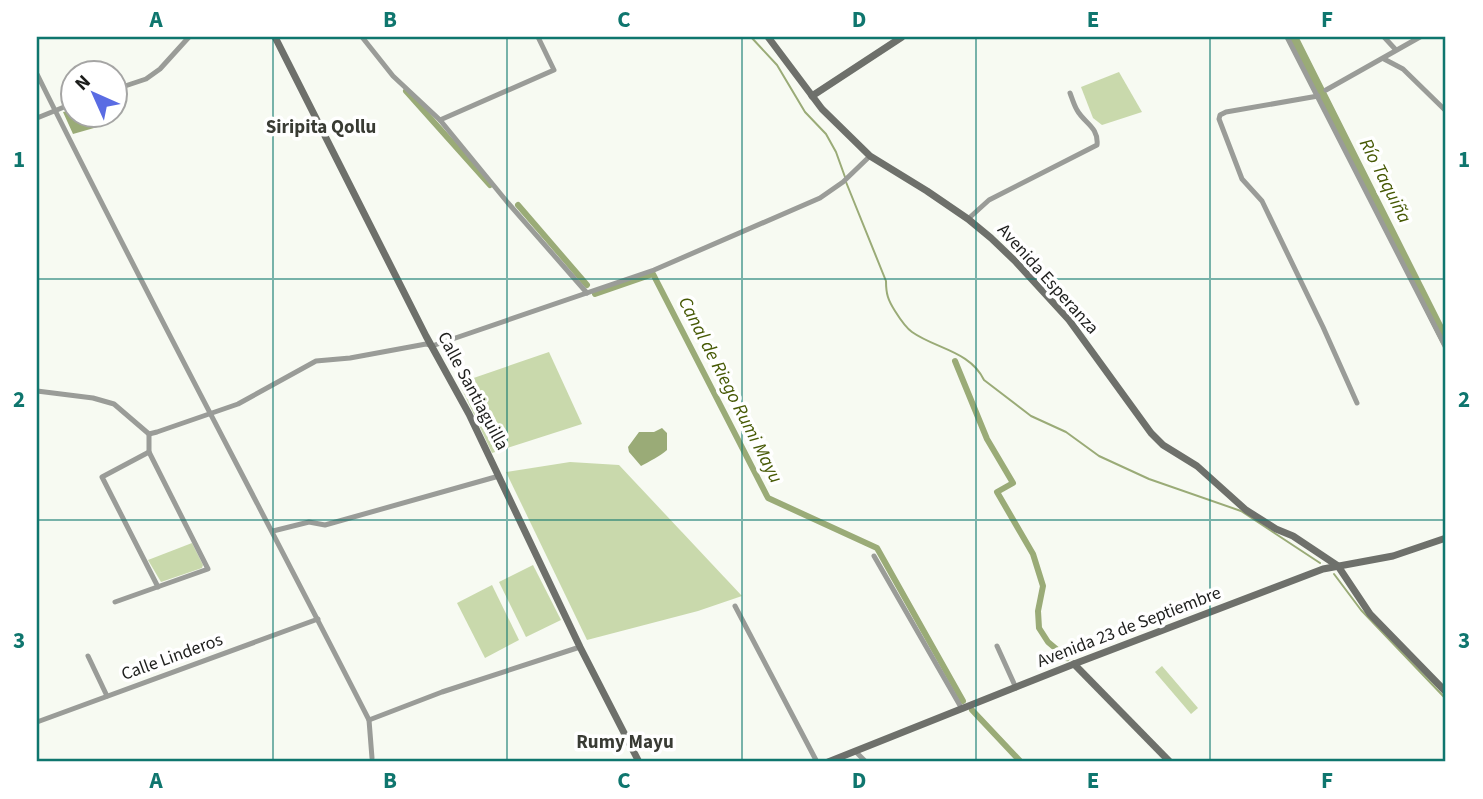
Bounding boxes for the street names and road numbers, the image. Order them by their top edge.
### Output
street label: Avenida Esperanza [992,218,1104,340]
street label: Calle Santiaguilla [431,327,515,455]
street label: Avenida 23 de Septiembre [1033,580,1225,674]
street label: Calle Linderos [118,627,226,687]

